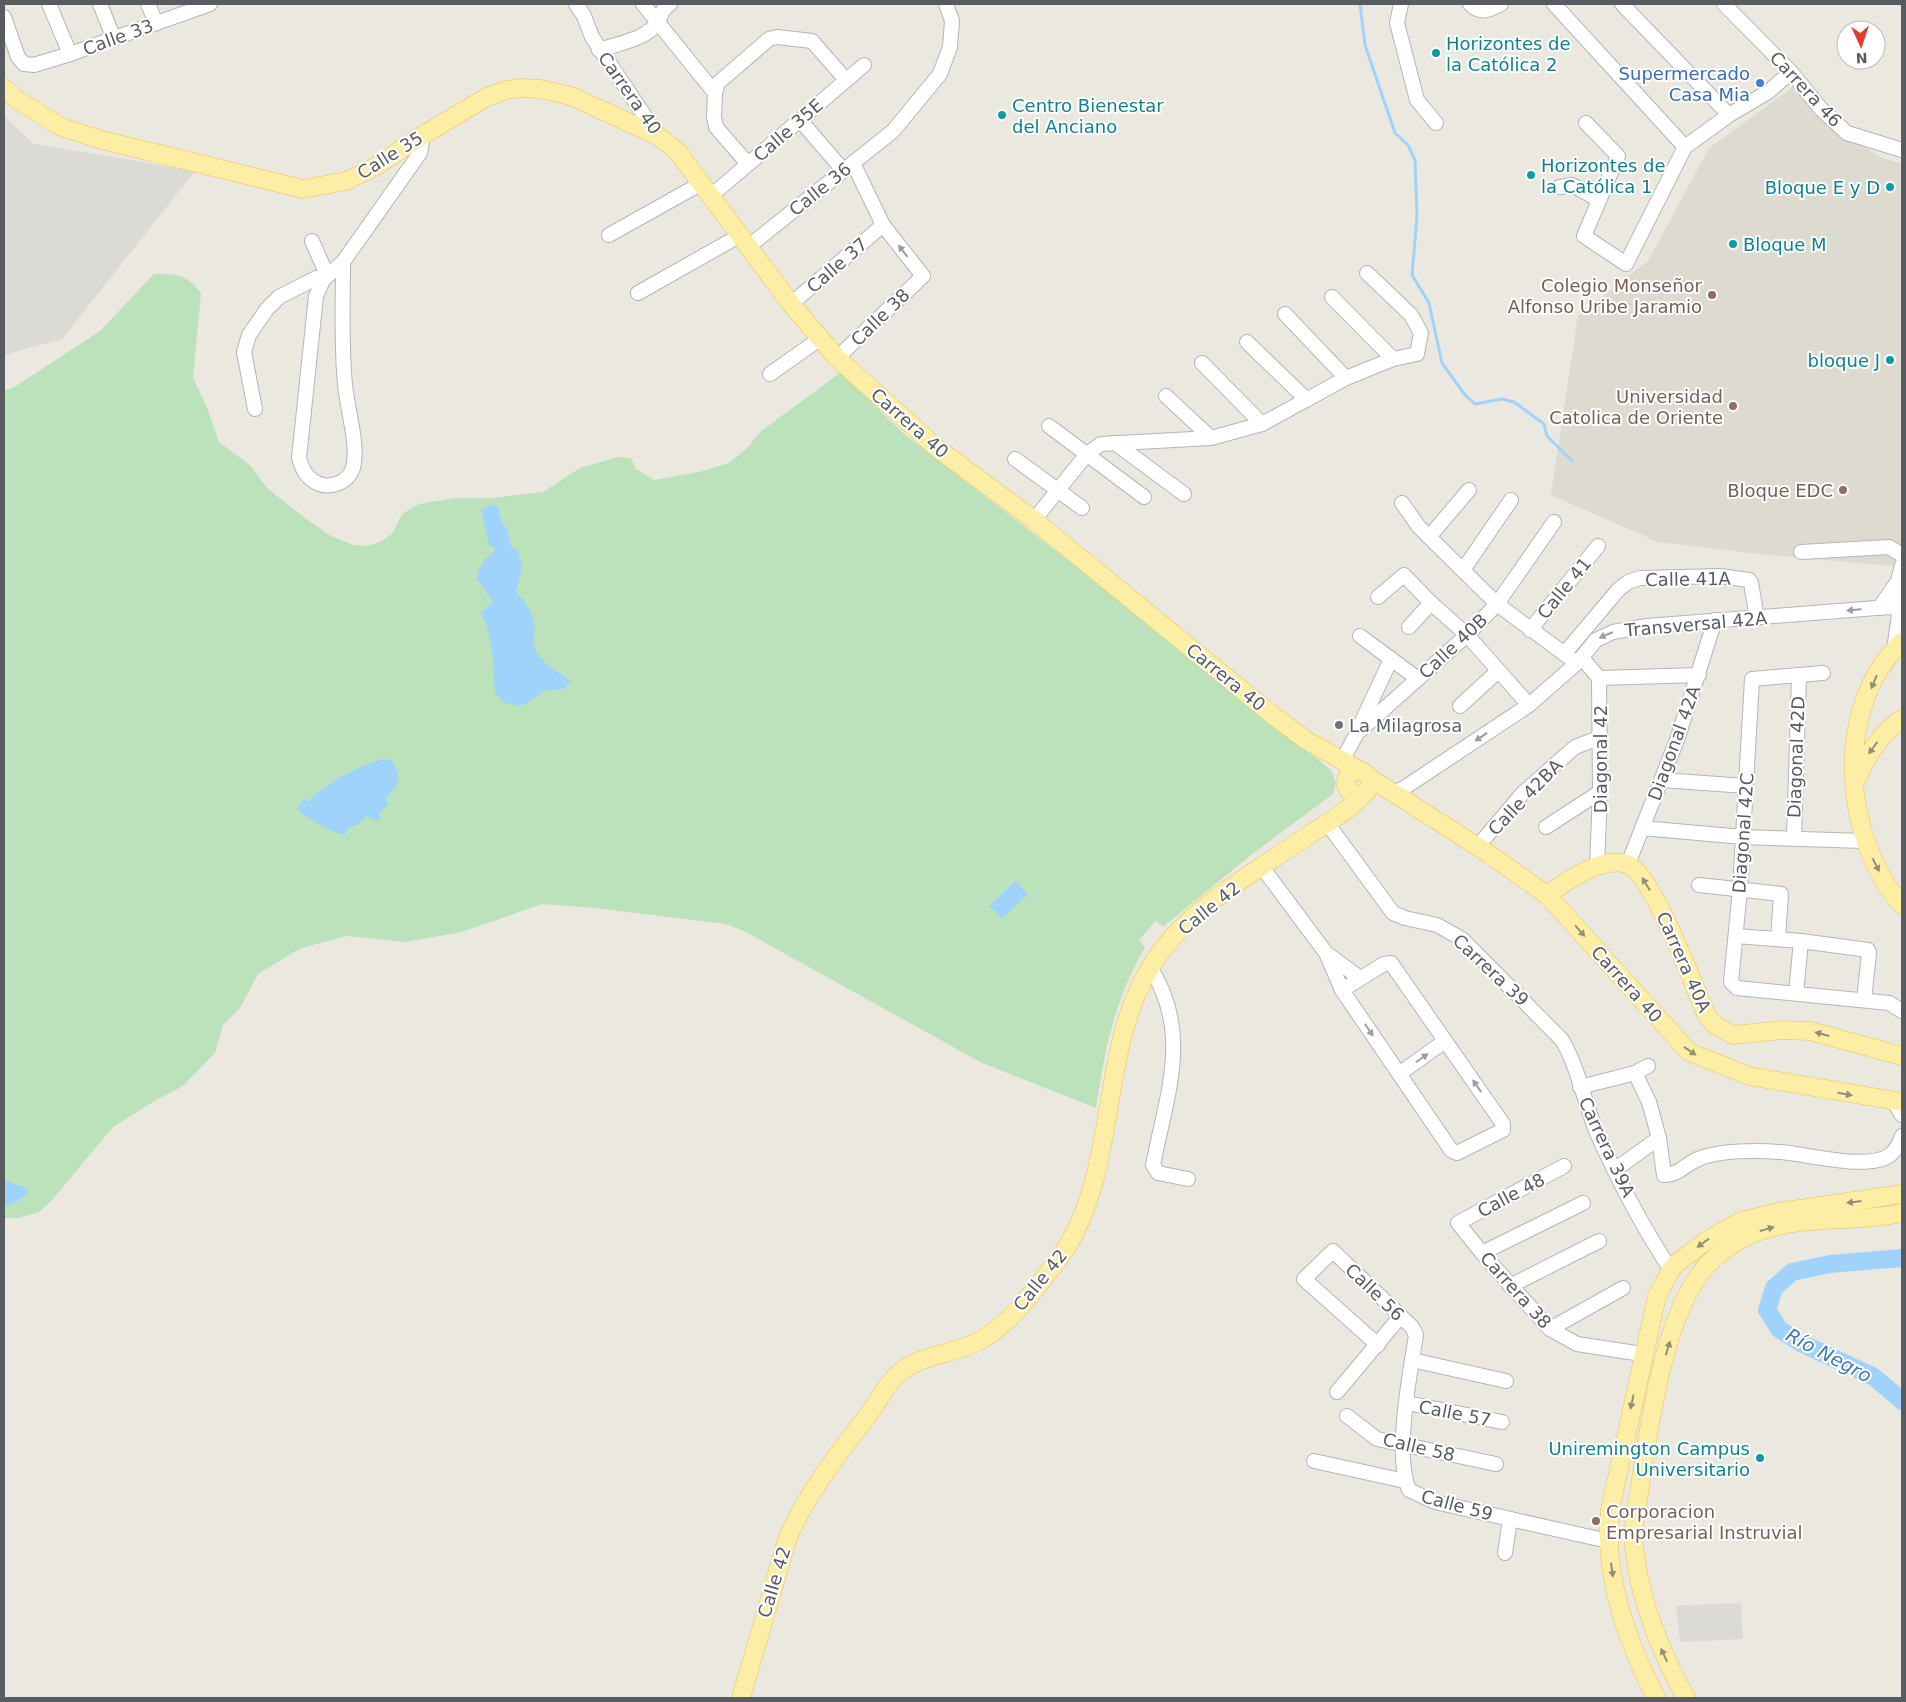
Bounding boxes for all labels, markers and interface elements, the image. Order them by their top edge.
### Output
street label: Calle 33 [80,15,156,59]
north arrow [1836,20,1886,70]
place label: Horizontes de la Católica 2 [1446,33,1571,75]
marker: Horizontes de la Católica 2 [1430,47,1442,59]
street label: Carrera 46 [1766,47,1846,131]
street label: Carrera 40 [594,48,666,138]
text: N [1855,50,1868,66]
place label: Supermercado Casa Mia [1619,63,1750,105]
marker: Supermercado Casa Mia [1754,77,1766,89]
street label: Calle 35E [749,94,827,166]
place label: Centro Bienestar del Anciano [1012,95,1164,137]
marker: Centro Bienestar del Anciano [996,109,1008,121]
street label: Calle 35 [353,127,427,183]
place label: Horizontes de la Católica 1 [1541,155,1666,197]
street label: Calle 36 [785,158,855,220]
marker: Horizontes de la Católica 1 [1525,169,1537,181]
place label: Bloque E y D [1765,177,1880,198]
marker: Bloque E y D [1884,181,1896,193]
street label: Calle 37 [802,233,872,297]
place label: Bloque M [1743,234,1827,255]
marker: Bloque M [1727,238,1739,250]
one-way arrow [897,245,908,258]
place label: Colegio Monseñor Alfonso Uribe Jaramio [1508,275,1703,317]
street label: Calle 38 [846,284,914,350]
marker: Colegio Monseñor Alfonso Uribe Jaramio [1706,289,1718,301]
place label: bloque J [1808,350,1880,371]
marker: bloque J [1884,354,1896,366]
street label: Carrera 40 [867,384,953,462]
place label: Universidad Catolica de Oriente [1549,386,1723,428]
marker: Universidad Catolica de Oriente [1727,400,1739,412]
place label: Bloque EDC [1727,480,1833,501]
marker: Bloque EDC [1837,484,1849,496]
street label: Calle 41 [1533,553,1595,623]
street label: Calle 41A [1645,568,1732,590]
one-way arrow [1846,606,1862,614]
street label: Transversal 42A [1623,607,1769,641]
street label: Calle 40B [1415,609,1491,683]
one-way arrow [1599,632,1613,640]
street label: Carrera 40 [1182,639,1270,715]
one-way arrow [1869,675,1877,689]
street label: Diagonal 42A [1643,682,1705,803]
street label: Diagonal 42D [1783,696,1809,818]
street label: Diagonal 42 [1590,705,1611,813]
place label: La Milagrosa [1349,715,1462,736]
marker: La Milagrosa [1333,719,1345,731]
one-way arrow [1474,733,1488,742]
one-way arrow [1868,741,1878,755]
street label: Calle 42BA [1483,754,1567,840]
street label: Diagonal 42C [1728,772,1758,894]
one-way arrow [1872,858,1880,872]
street label: Calle 42 [1174,877,1244,939]
one-way arrow [1641,877,1651,891]
street label: Carrera 40A [1652,908,1716,1016]
one-way arrow [1574,925,1586,937]
street label: Carrera 39 [1449,930,1533,1010]
street label: Carrera 40 [1587,941,1667,1027]
one-way arrow [1364,1024,1374,1037]
one-way arrow [1814,1030,1829,1038]
one-way arrow [1683,1046,1696,1056]
one-way arrow [1415,1052,1428,1063]
one-way arrow [1472,1079,1482,1093]
one-way arrow [1837,1090,1853,1098]
street label: Carrera 39A [1575,1094,1640,1201]
street label: Calle 48 [1474,1169,1548,1221]
one-way arrow [1846,1198,1862,1206]
one-way arrow [1760,1225,1775,1233]
one-way arrow [1696,1238,1710,1248]
street label: Calle 42 [1009,1245,1071,1315]
street label: Carrera 38 [1476,1247,1556,1333]
street label: Calle 56 [1341,1259,1409,1325]
water label: Río Negro [1783,1323,1875,1387]
one-way arrow [1664,1340,1672,1355]
one-way arrow [1628,1394,1636,1410]
street label: Calle 57 [1417,1396,1493,1430]
street label: Calle 58 [1381,1429,1457,1465]
place label: Uniremington Campus Universitario [1548,1438,1750,1480]
marker: Uniremington Campus Universitario [1754,1452,1766,1464]
street label: Calle 59 [1419,1485,1495,1525]
place label: Corporacion Empresarial Instruvial [1606,1501,1803,1543]
marker: Corporacion Empresarial Instruvial [1590,1515,1602,1527]
street label: Calle 42 [753,1544,795,1620]
one-way arrow [1608,1562,1616,1578]
one-way arrow [1660,1648,1668,1662]

